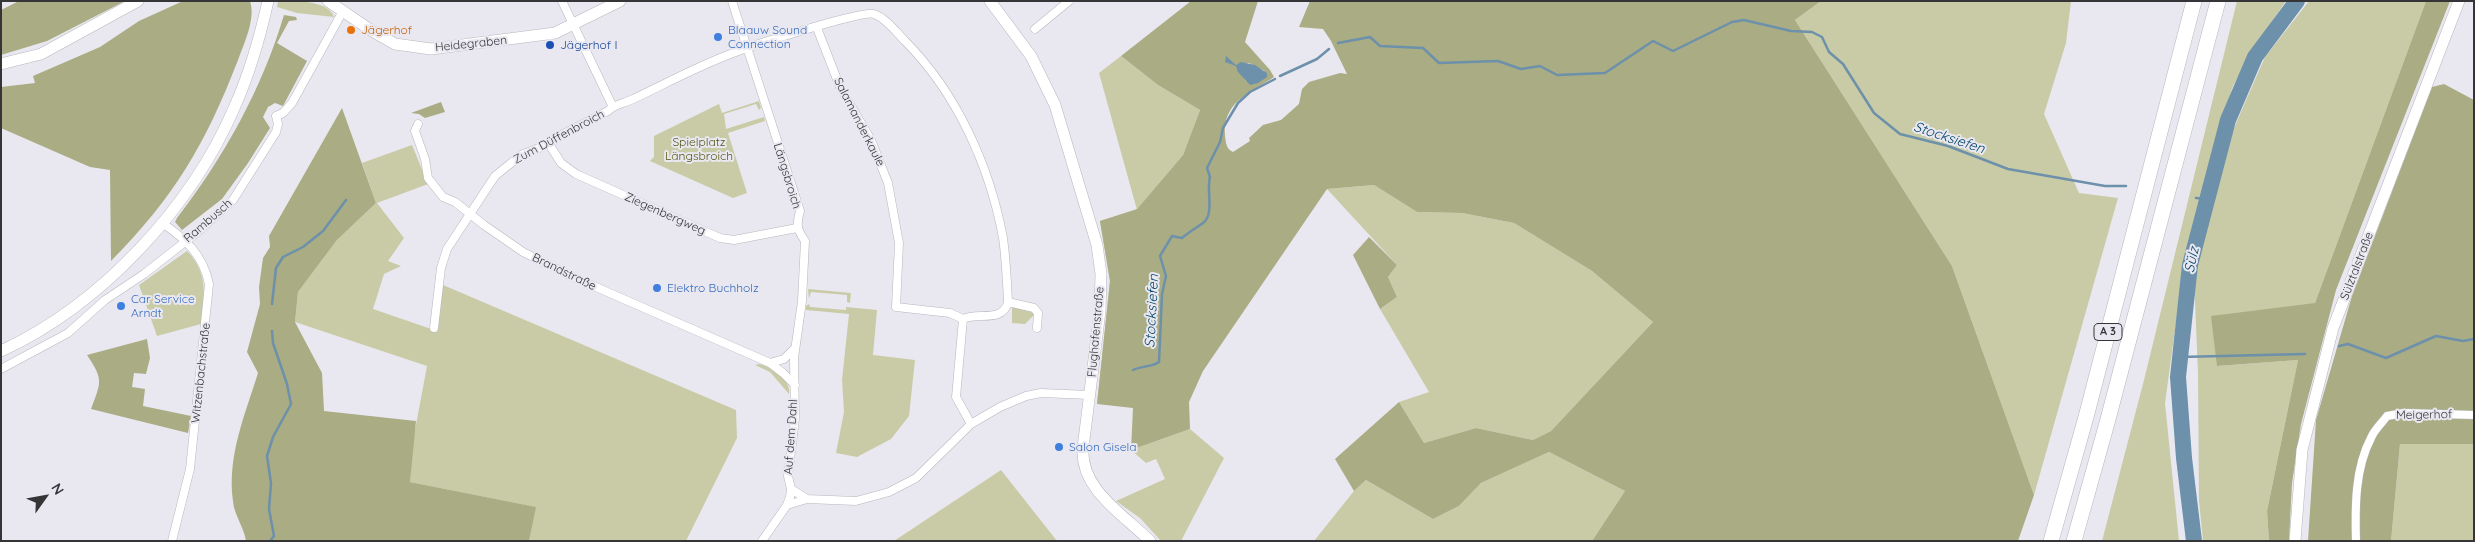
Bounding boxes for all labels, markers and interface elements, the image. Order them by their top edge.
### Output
place label: Jägerhof [361,23,412,37]
place label: Blaauw Sound Connection [728,23,807,51]
marker: Jägerhof [345,24,357,36]
marker: Blaauw Sound Connection [712,31,724,43]
street label: Heidegraben [434,33,508,55]
place label: Jägerhof I [560,38,617,52]
marker: Jägerhof I [544,39,556,51]
street label: Salamanderkaule [830,75,888,169]
street label: Zum Düffenbroich [511,107,607,167]
water label: Stocksiefen [1911,119,1987,157]
park label: Spielplatz Längsbroich [665,135,733,163]
street label: Längsbroich [770,141,804,211]
street label: Ziegenbergweg [622,190,708,238]
street label: Rambusch [181,196,235,246]
street label: Sülztalstraße [2337,230,2377,302]
water label: Sülz [2181,246,2203,274]
street label: Brandstraße [530,250,598,294]
water label: Stocksiefen [1142,274,1162,348]
place label: Elektro Buchholz [667,281,759,295]
marker: Elektro Buchholz [651,282,663,294]
street label: Flughafenstraße [1085,286,1107,378]
place label: Car Service Arndt [131,292,195,320]
marker: Car Service Arndt [115,300,127,312]
street label: Witzenbachstraße [189,322,213,424]
road number: A 3 [2094,324,2122,341]
street label: Auf dem Dahl [781,399,801,475]
street label: Meigerhof [2396,407,2452,423]
place label: Salon Gisela [1069,440,1136,454]
marker: Salon Gisela [1053,441,1065,453]
north arrow [20,472,70,522]
text: N [47,480,68,498]

